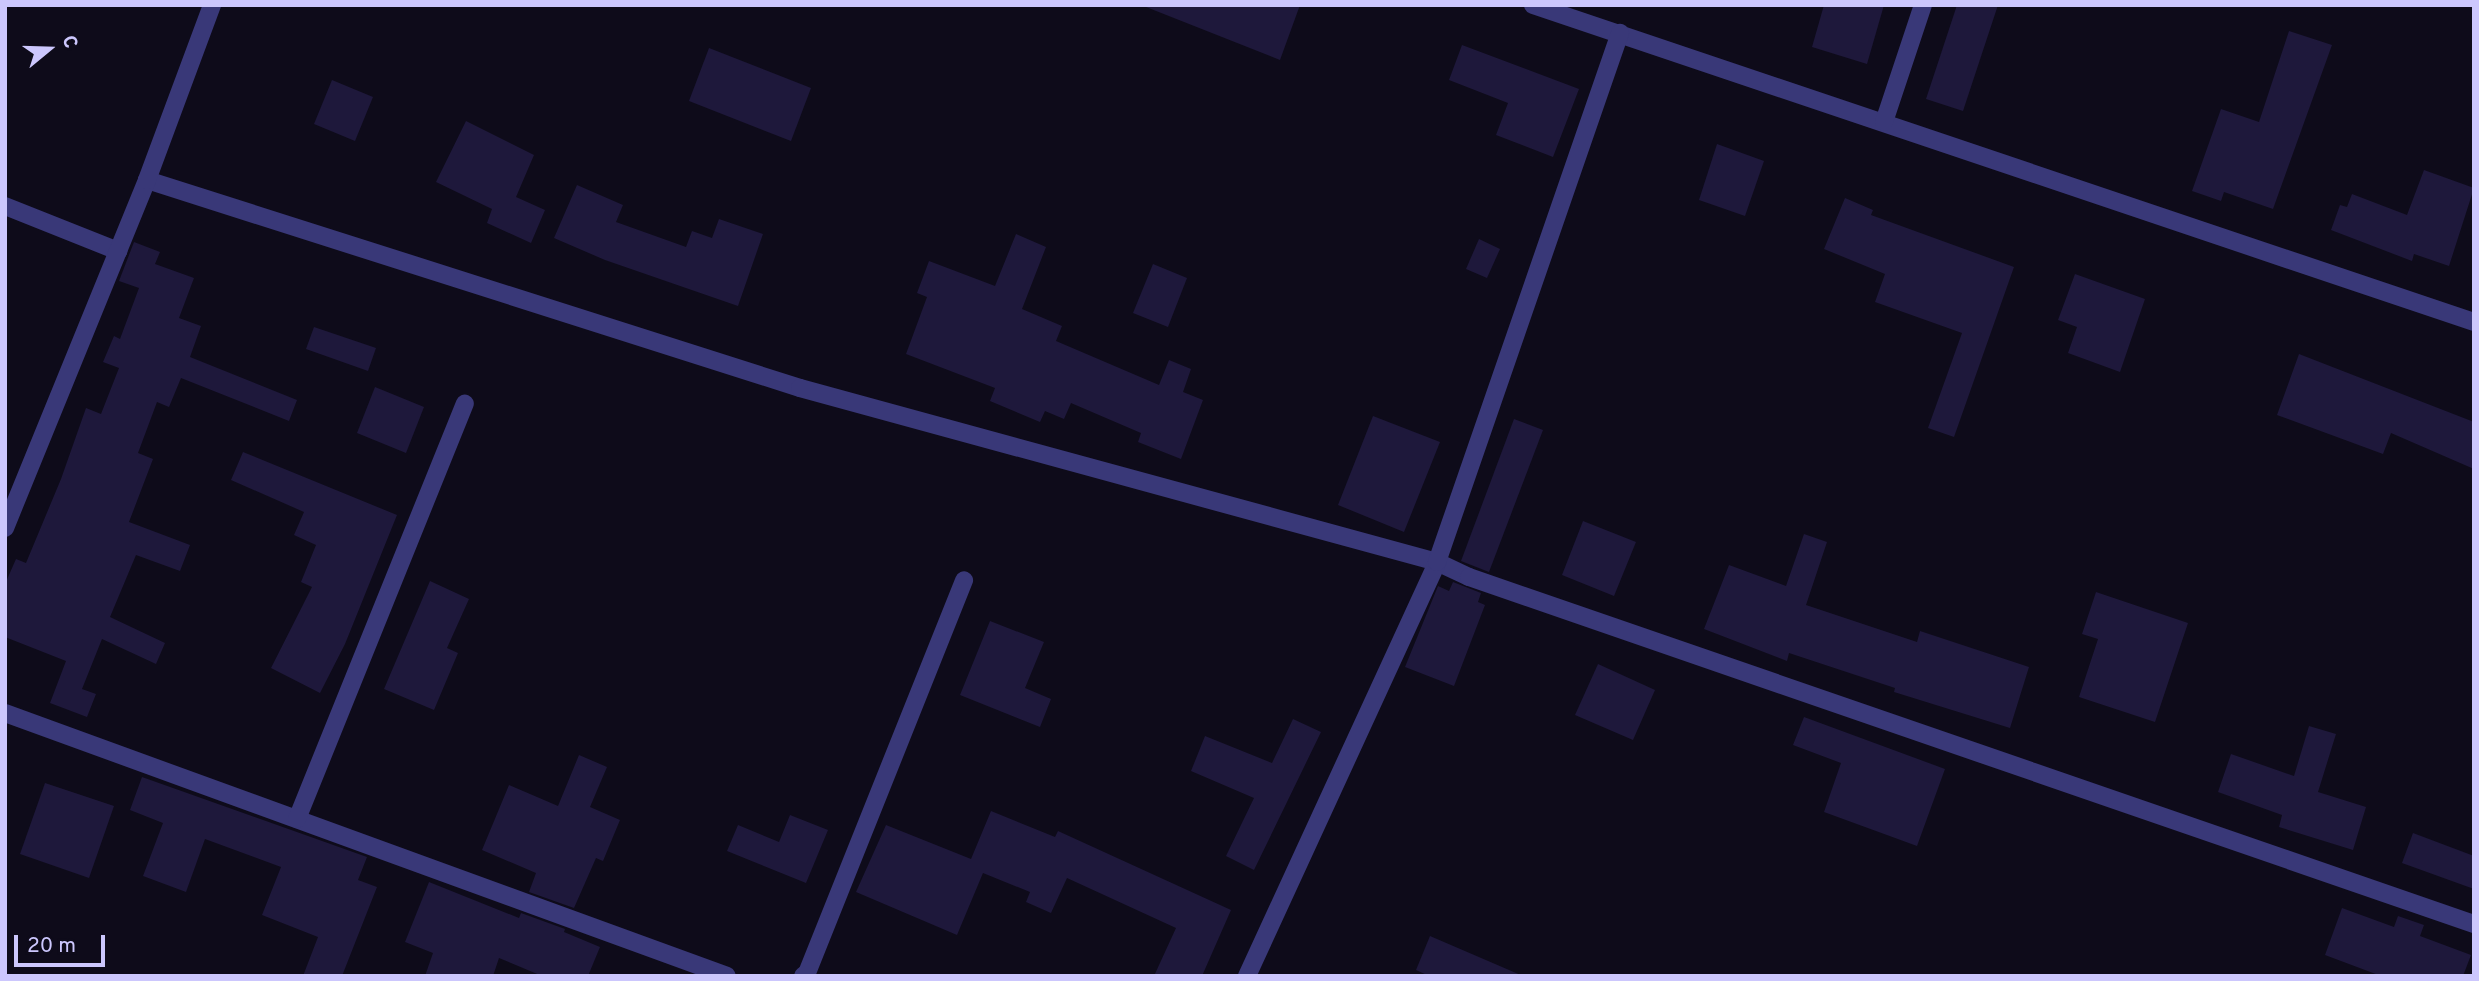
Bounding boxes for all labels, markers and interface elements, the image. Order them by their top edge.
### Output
north arrow [14,14,84,84]
text: С [56,33,82,52]
scale bar [18,922,108,966]
text: 20 m [27,933,76,960]

